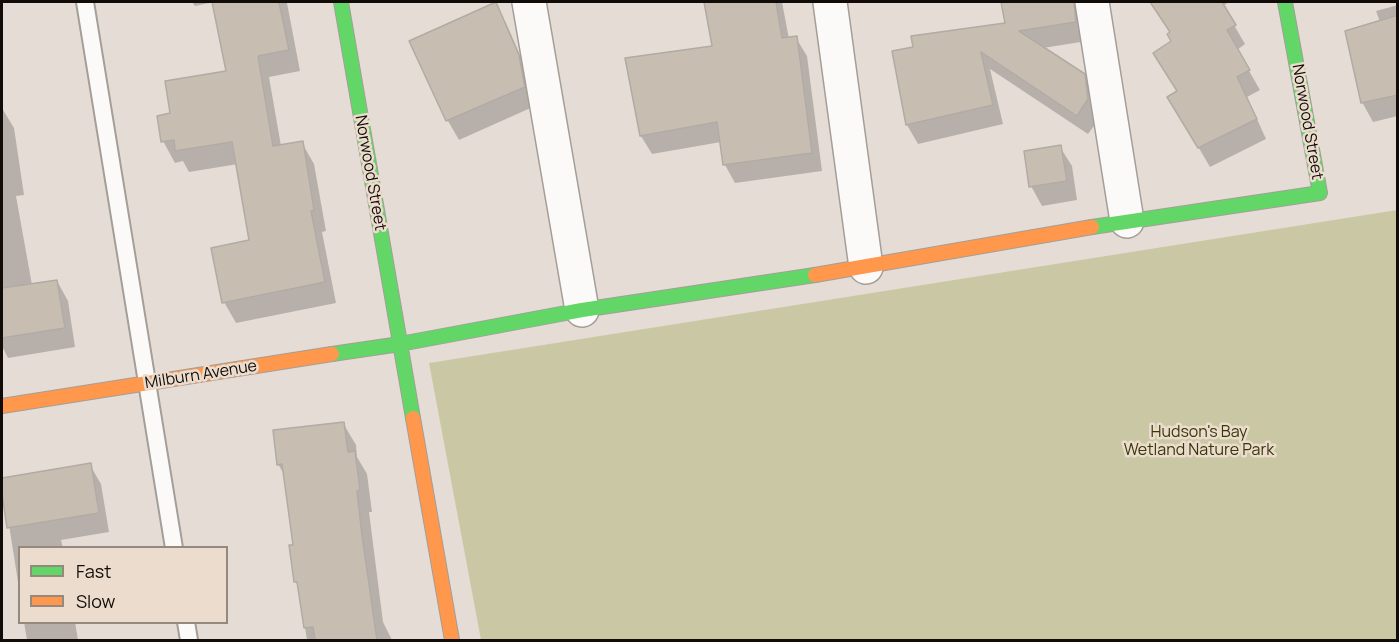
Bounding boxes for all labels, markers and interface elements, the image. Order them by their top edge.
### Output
street label: Norwood Street [1287,63,1327,181]
street label: Norwood Street [350,114,390,232]
street label: Milburn Avenue [144,357,258,393]
park label: Hudson's Bay Wetland Nature Park [1124,423,1274,461]
legend [18,546,228,624]
text: Fast [76,559,111,583]
text: Slow [76,589,115,613]

